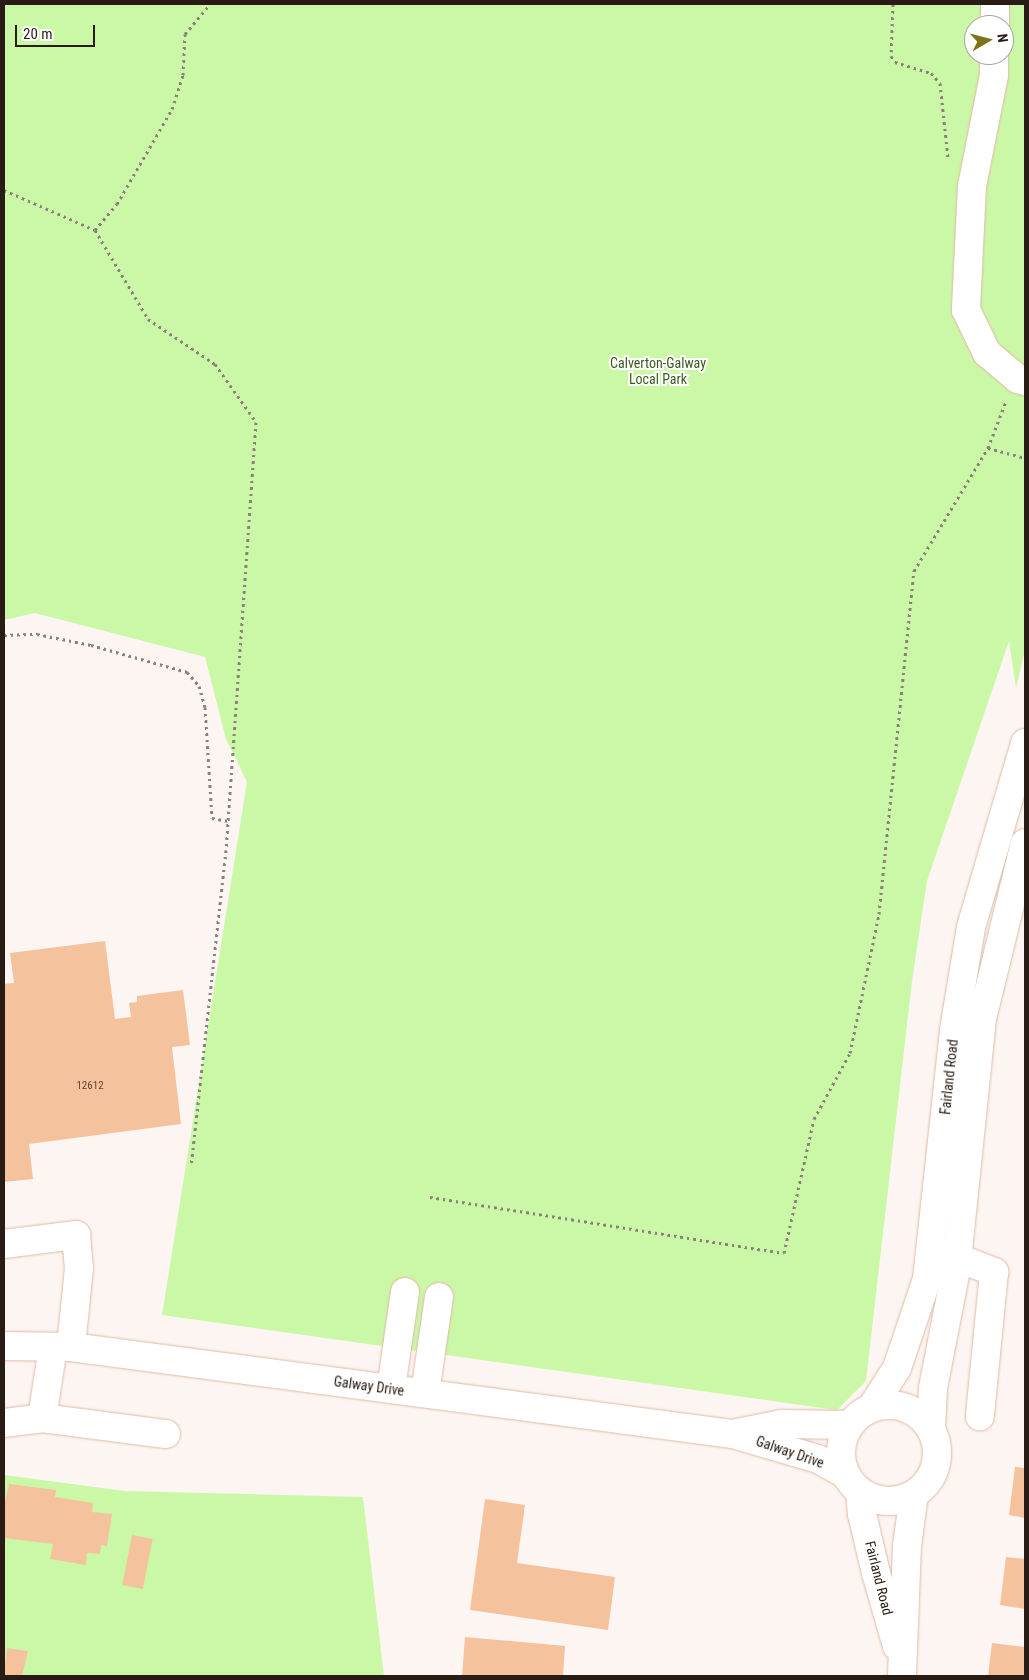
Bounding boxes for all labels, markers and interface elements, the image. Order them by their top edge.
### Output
scale bar [18,15,98,47]
north arrow [964,15,1014,65]
text: 20 m [23,25,53,43]
text: N [994,33,1011,43]
park label: Calverton-Galway Local Park [610,355,706,388]
street label: Fairland Road [937,1039,961,1115]
house number: 12612 [76,1079,104,1093]
street label: Galway Drive [333,1373,405,1399]
street label: Galway Drive [754,1433,826,1471]
street label: Fairland Road [862,1539,896,1617]

